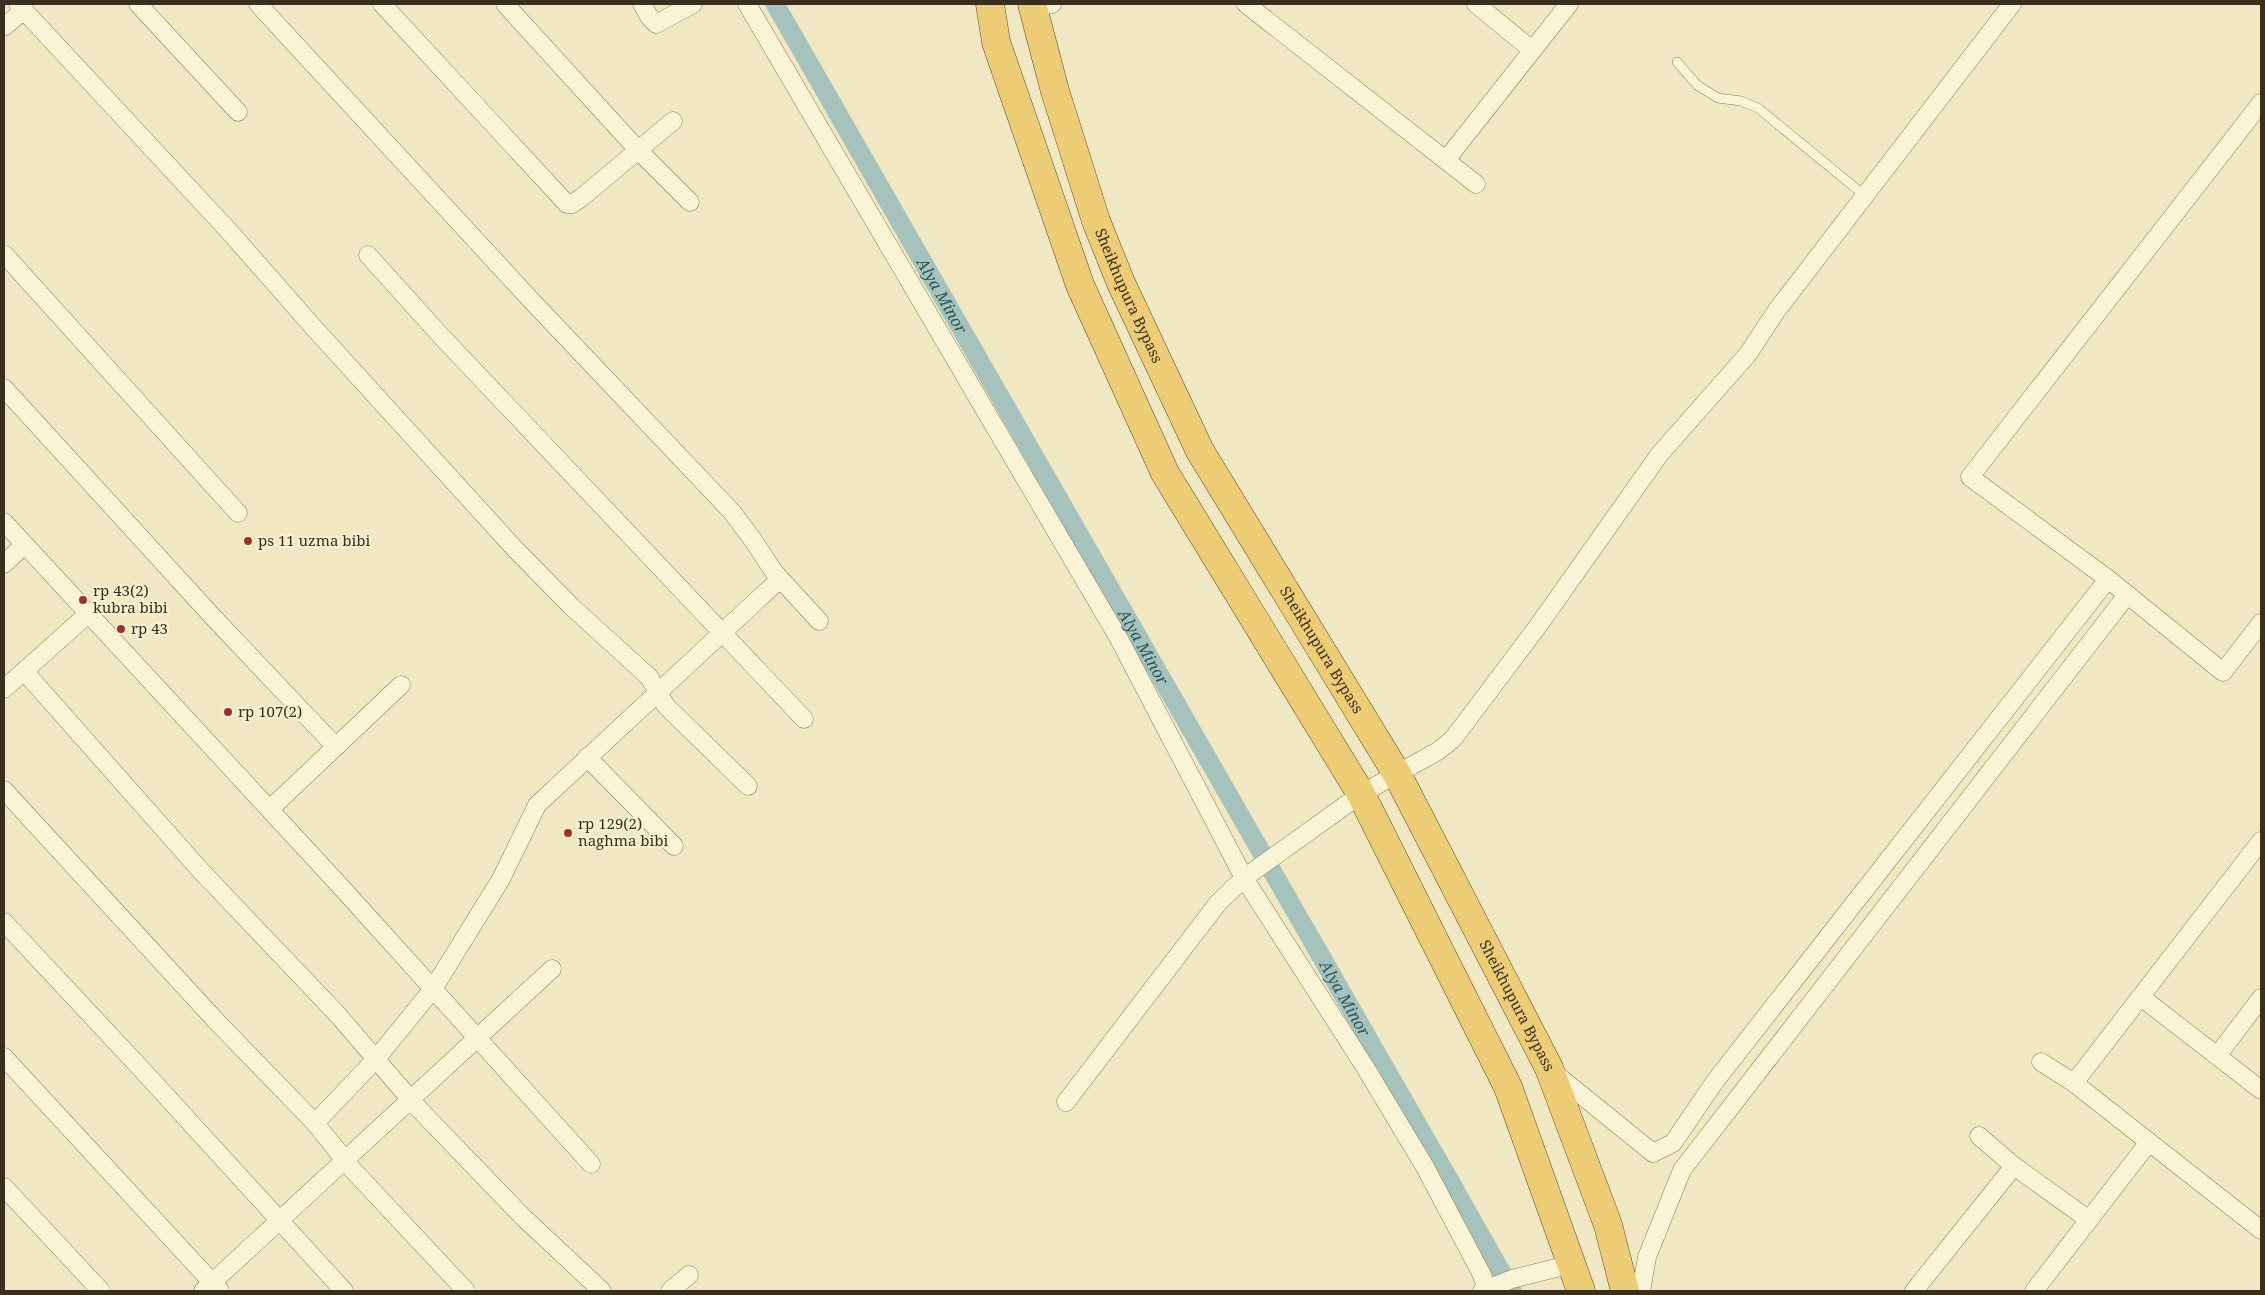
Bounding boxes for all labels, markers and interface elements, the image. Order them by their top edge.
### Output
street label: Sheikhupura Bypass [1091,225,1168,366]
water label: Alya Minor [911,253,973,338]
place label: ps 11 uzma bibi [258,530,370,550]
marker: ps 11 uzma bibi [242,535,254,547]
place label: rp 43(2) kubra bibi [93,580,168,617]
street label: Sheikhupura Bypass [1276,582,1369,717]
marker: rp 43(2) kubra bibi [77,594,89,606]
water label: Alya Minor [1113,604,1174,689]
place label: rp 43 [131,618,168,638]
marker: rp 43 [115,623,127,635]
place label: rp 107(2) [238,701,302,721]
marker: rp 107(2) [222,706,234,718]
place label: rp 129(2) naghma bibi [578,813,668,850]
marker: rp 129(2) naghma bibi [562,827,574,839]
street label: Sheikhupura Bypass [1475,936,1560,1075]
water label: Alya Minor [1314,955,1376,1041]

